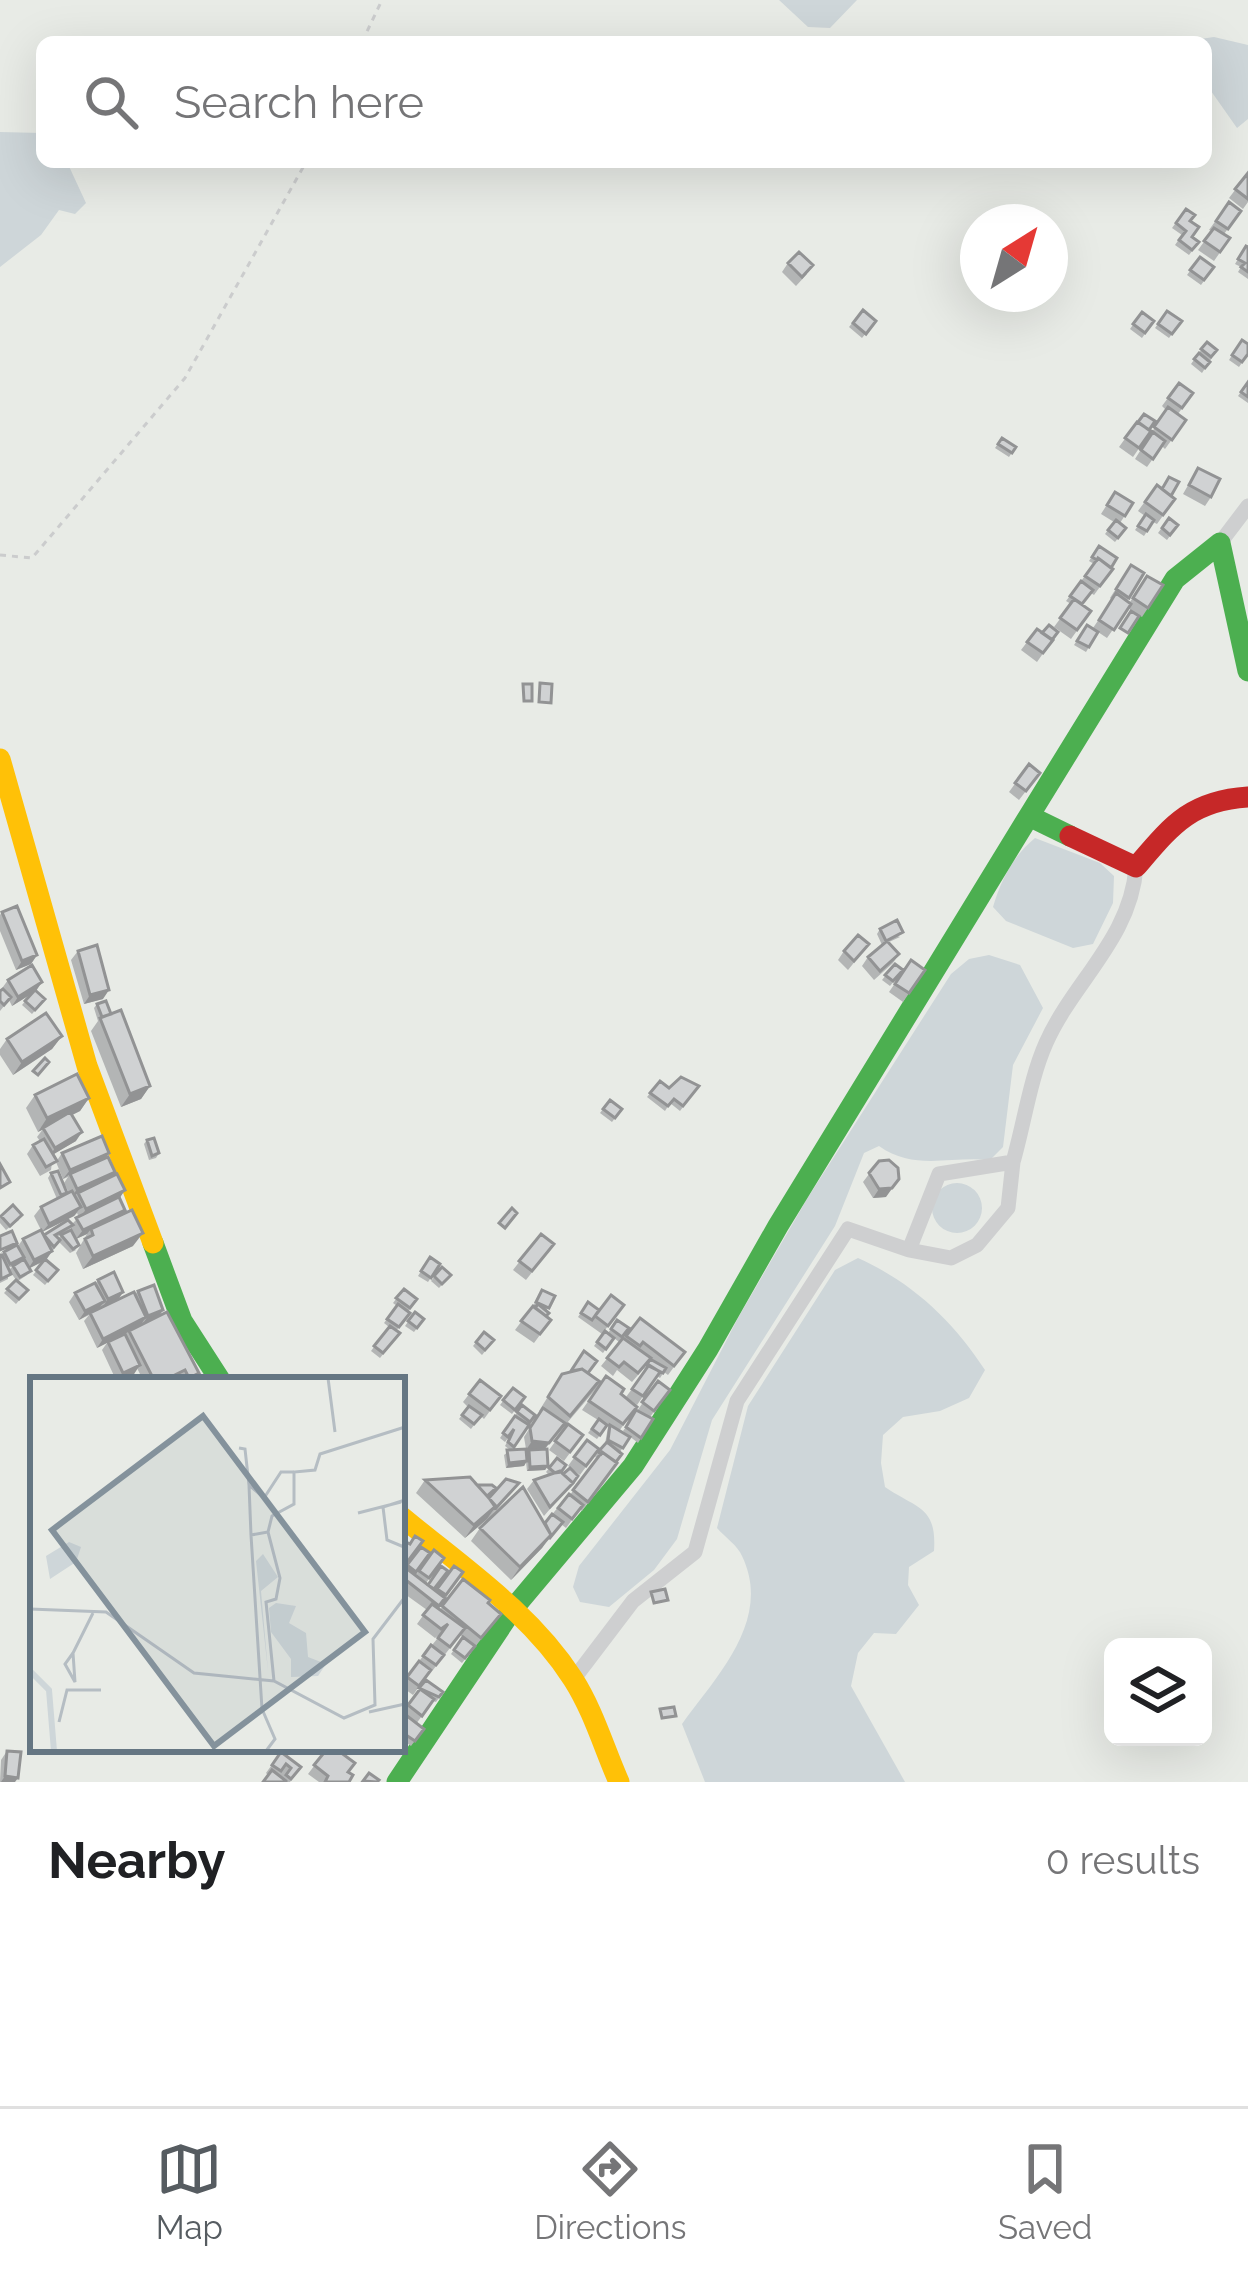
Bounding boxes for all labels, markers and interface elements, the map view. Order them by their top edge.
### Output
search box [36,36,1212,168]
icon: search [78,69,144,135]
text: Search here [174,76,424,129]
north arrow [960,204,1068,312]
inset map [30,1377,405,1752]
map controls [1104,1638,1212,1746]
button: layers [1104,1638,1212,1746]
text: Nearby [48,1830,225,1890]
text: 0 results [1046,1837,1200,1883]
tab: Map [156,2136,223,2247]
tab: Directions [534,2136,687,2247]
tab: Saved [998,2136,1092,2247]

